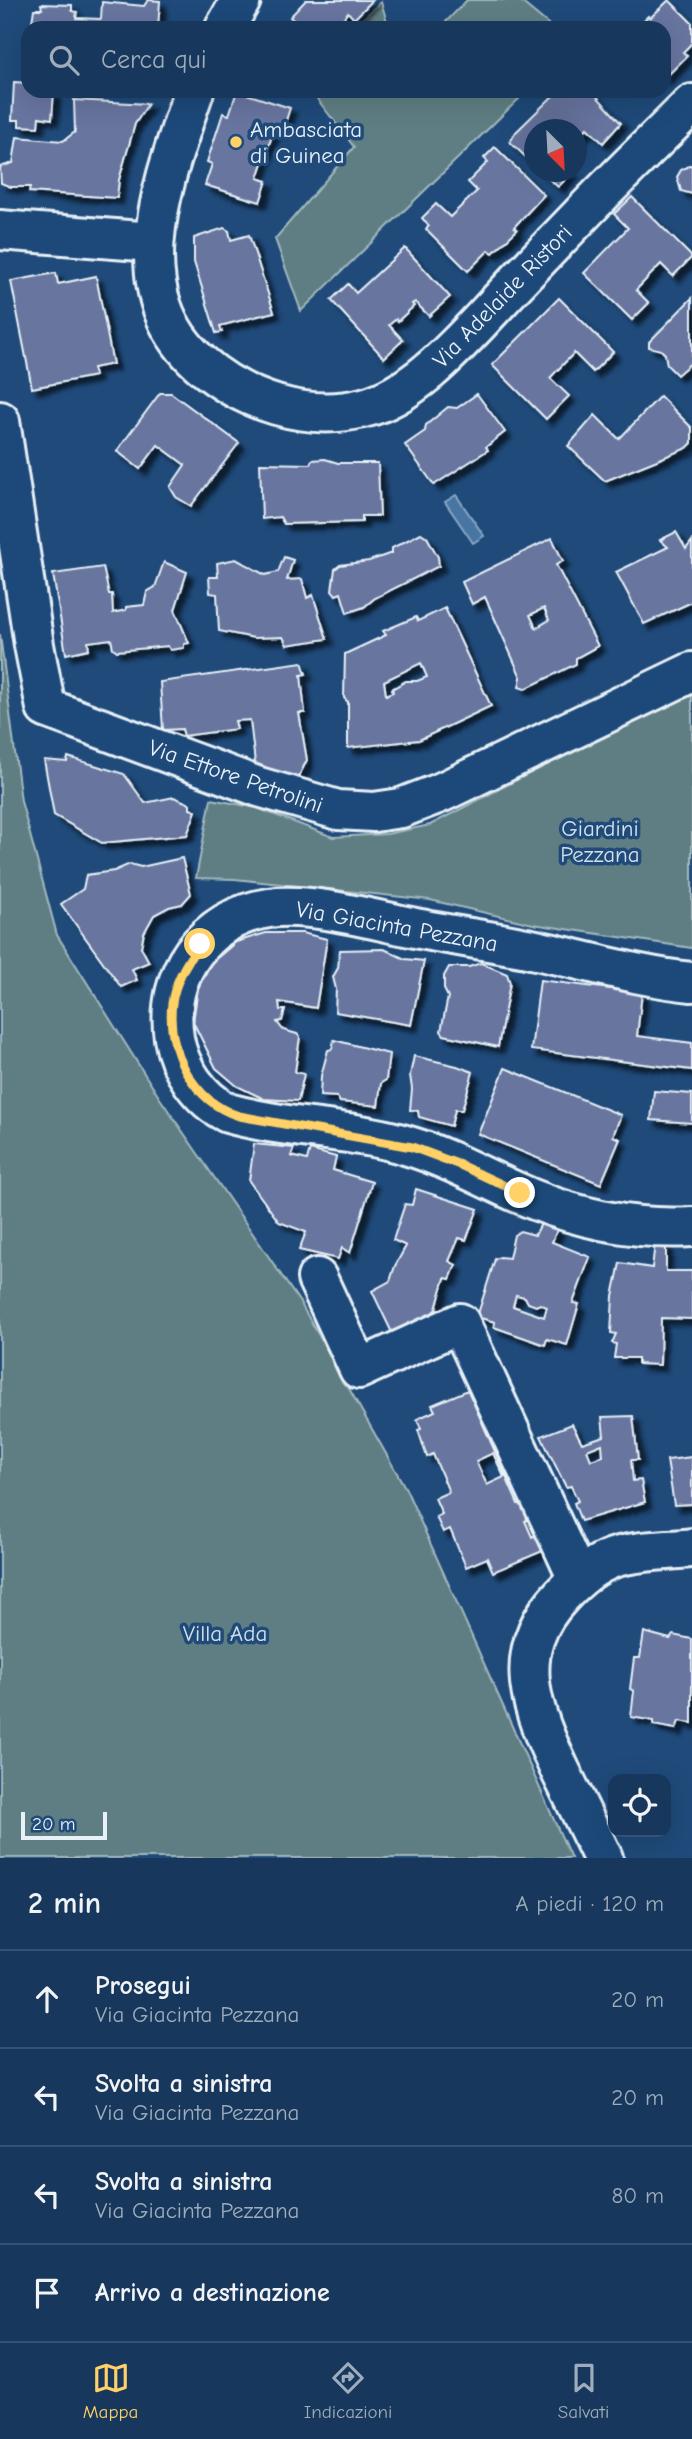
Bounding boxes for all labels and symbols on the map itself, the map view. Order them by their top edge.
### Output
place label: Ambasciata di Guinea [250,116,362,169]
north arrow [524,119,587,182]
marker: Ambasciata di Guinea [228,134,244,150]
street label: Via Adelaide Ristori [427,219,578,374]
street label: Via Ettore Petrolini [145,734,327,819]
park label: Giardini Pezzana [560,815,640,868]
street label: Via Giacinta Pezzana [294,895,500,958]
route start [184,928,215,959]
route end [504,1177,535,1208]
park label: Villa Ada [183,1620,267,1647]
scale bar [21,1809,107,1841]

